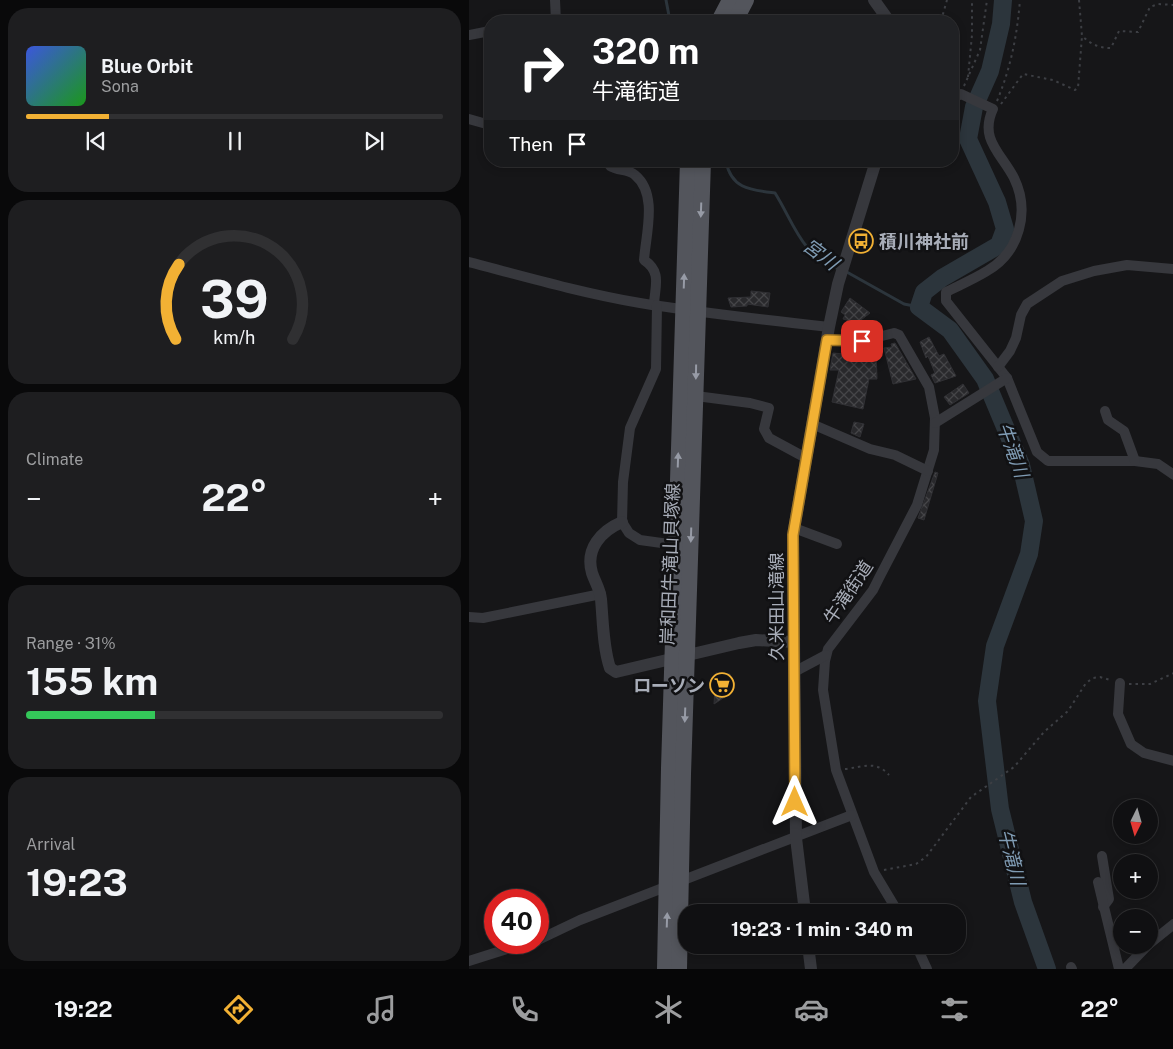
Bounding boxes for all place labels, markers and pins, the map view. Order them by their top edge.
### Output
bus stop icon: 積川神社前 [848,228,874,254]
place label: 積川神社前 [879,231,969,252]
pin [841,320,883,362]
supermarket icon: ローソン [709,672,735,698]
place label: ローソン [633,675,705,696]

